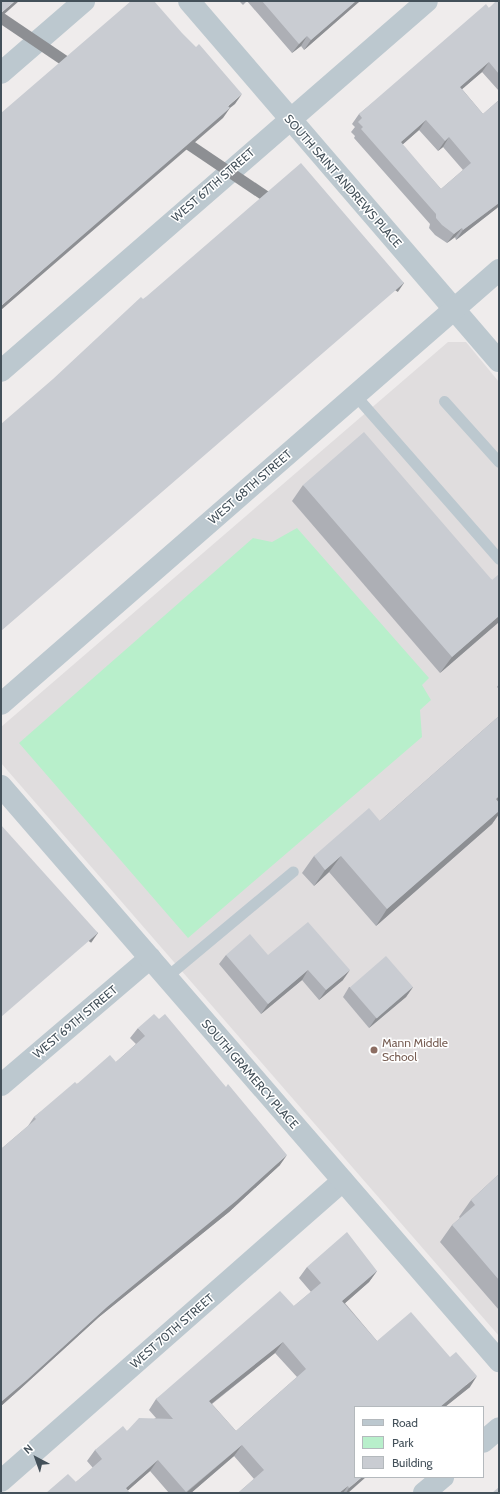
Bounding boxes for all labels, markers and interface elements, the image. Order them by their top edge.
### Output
street label: SOUTH SAINT ANDREWS PLACE [281,112,405,250]
street label: WEST 67TH STREET [169,145,257,225]
street label: WEST 68TH STREET [205,447,295,527]
street label: WEST 69TH STREET [30,983,120,1061]
street label: SOUTH GRAMERCY PLACE [199,1017,301,1131]
place label: Mann Middle School [382,1036,448,1064]
marker: Mann Middle School [369,1045,379,1055]
street label: WEST 70TH STREET [127,1291,217,1371]
legend [354,1406,484,1478]
text: Road [392,1415,418,1430]
text: Park [392,1435,414,1450]
north arrow [16,1438,56,1478]
text: N [21,1441,36,1457]
text: Building [392,1455,433,1470]

